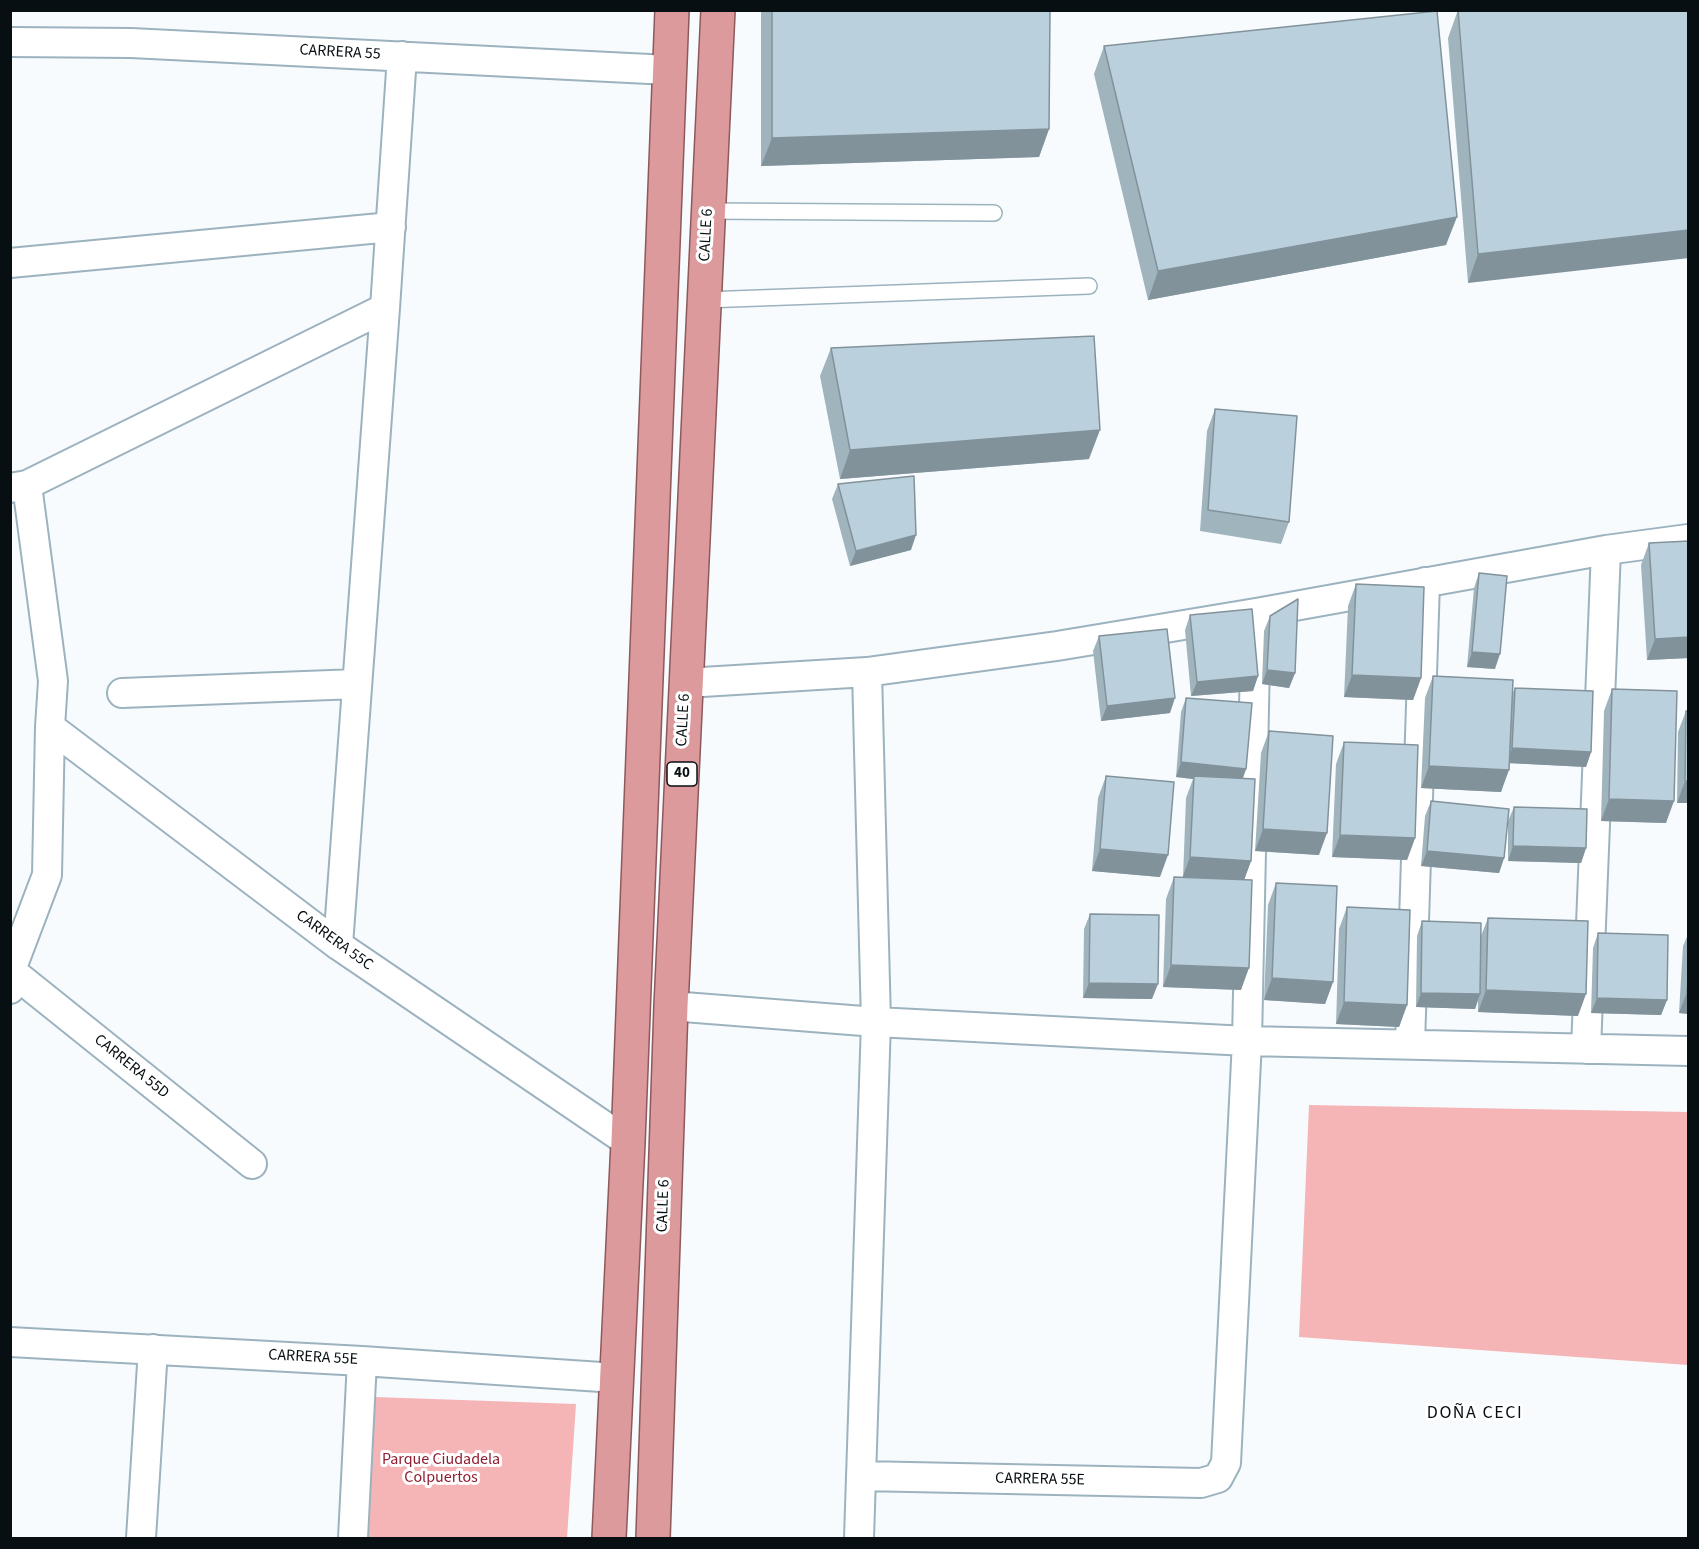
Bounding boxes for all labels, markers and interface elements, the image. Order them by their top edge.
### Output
street label: CARRERA 55 [299,41,381,65]
street label: CALLE 6 [696,208,718,262]
street label: CALLE 6 [673,693,695,747]
road number: 40 [667,762,697,786]
street label: CARRERA 55C [292,907,376,975]
street label: CARRERA 55D [90,1031,172,1103]
street label: CALLE 6 [653,1179,675,1233]
street label: CARRERA 55E [268,1346,358,1370]
district label: DOÑA CECI [1427,1403,1523,1425]
park label: Parque Ciudadela Colpuertos [382,1450,500,1488]
street label: CARRERA 55E [995,1470,1085,1490]

